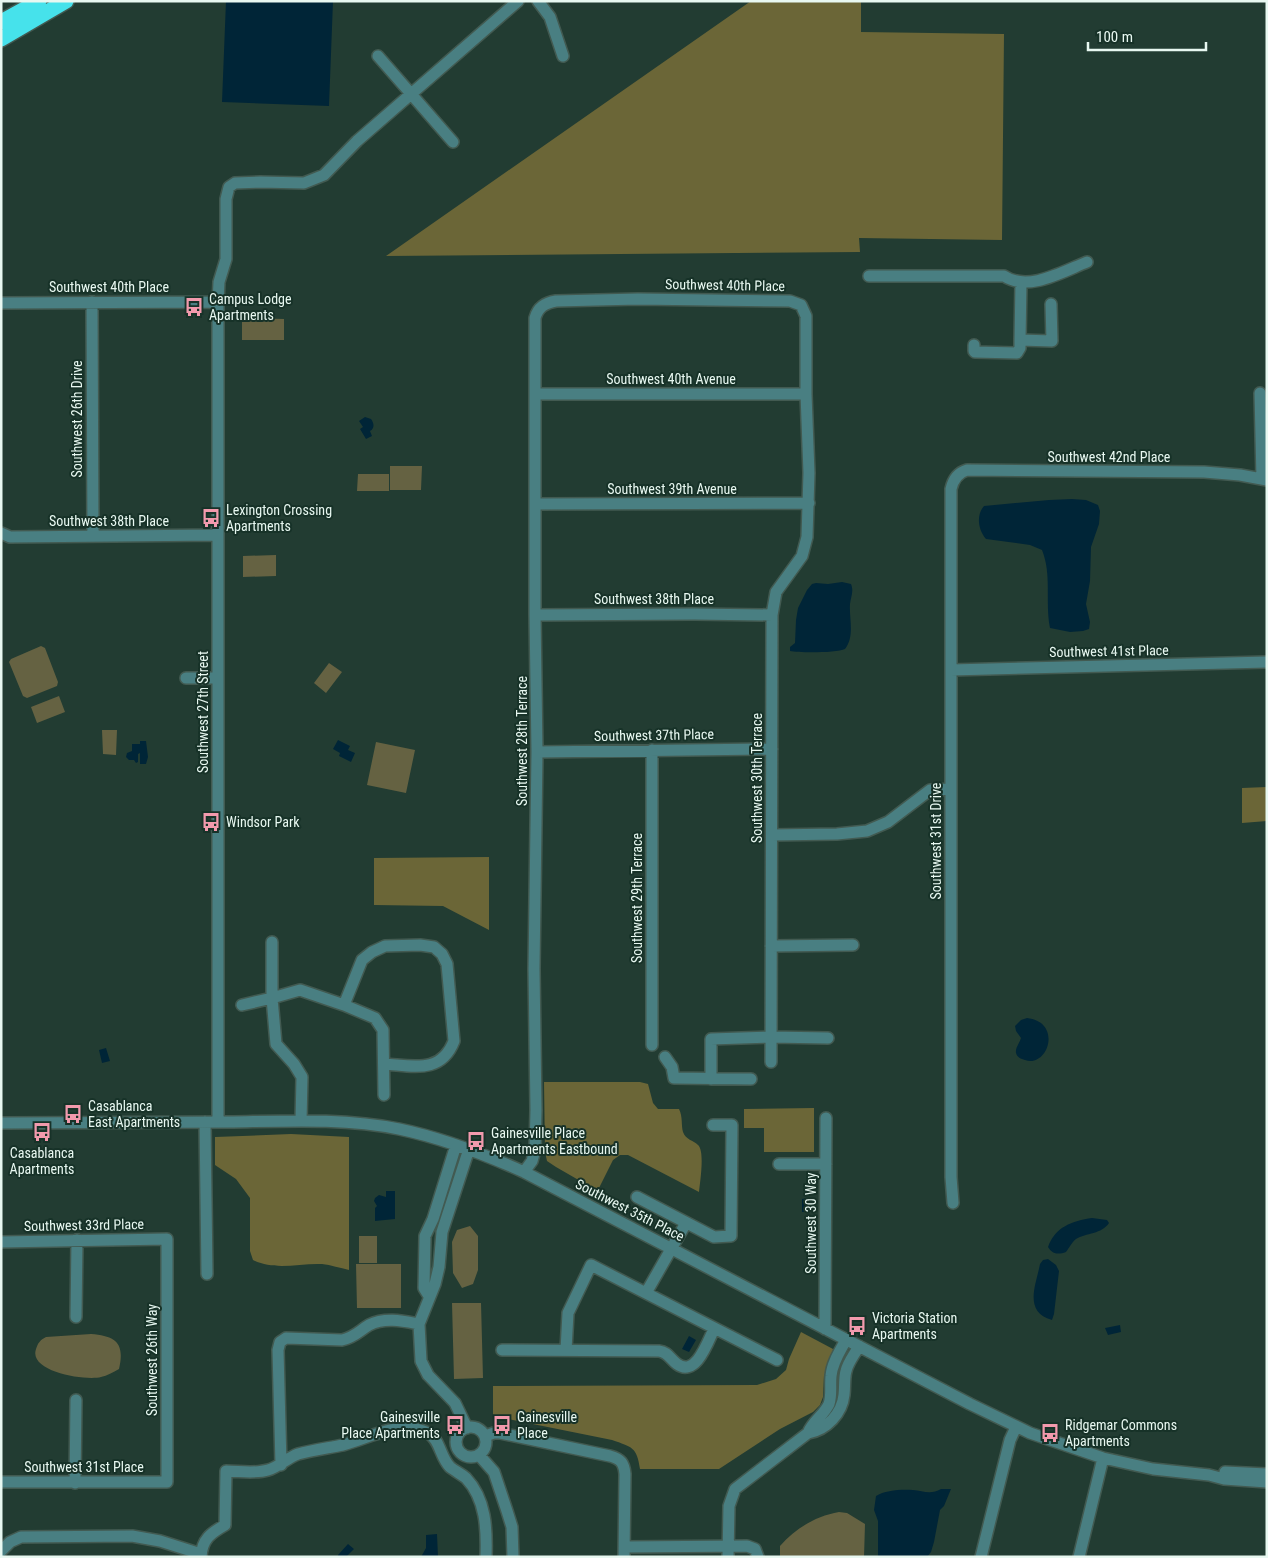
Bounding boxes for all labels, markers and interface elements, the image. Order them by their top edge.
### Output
scale bar [1088,20,1206,52]
text: 100 m [1096,28,1133,46]
street label: Southwest 40th Place [665,276,786,294]
street label: Southwest 40th Place [49,279,169,295]
place label: Campus Lodge Apartments [209,291,292,323]
bus stop icon: Campus Lodge Apartments [183,296,205,318]
street label: Southwest 26th Drive [69,360,85,478]
street label: Southwest 40th Avenue [606,371,736,387]
street label: Southwest 42nd Place [1048,449,1171,465]
street label: Southwest 39th Avenue [607,481,737,497]
place label: Lexington Crossing Apartments [226,502,332,534]
bus stop icon: Lexington Crossing Apartments [200,507,222,529]
street label: Southwest 38th Place [49,513,169,529]
street label: Southwest 38th Place [594,591,714,607]
street label: Southwest 41st Place [1049,642,1169,660]
street label: Southwest 27th Street [195,651,211,773]
street label: Southwest 28th Terrace [514,675,530,806]
street label: Southwest 30th Terrace [749,712,765,843]
street label: Southwest 37th Place [594,726,715,744]
street label: Southwest 31st Drive [928,782,944,899]
bus stop icon: Windsor Park [200,811,222,833]
place label: Windsor Park [226,814,300,830]
street label: Southwest 29th Terrace [629,832,645,963]
place label: Casablanca East Apartments [88,1098,180,1130]
bus stop icon: Casablanca East Apartments [62,1103,84,1125]
bus stop icon: Casablanca Apartments [31,1121,53,1143]
place label: Gainesville Place Apartments Eastbound [491,1125,618,1157]
bus stop icon: Gainesville Place Apartments Eastbound [465,1130,487,1152]
place label: Casablanca Apartments [10,1145,74,1177]
street label: Southwest 30 Way [803,1172,819,1274]
street label: Southwest 35th Place [573,1176,687,1245]
street label: Southwest 33rd Place [24,1216,145,1234]
street label: Southwest 26th Way [144,1304,160,1416]
place label: Victoria Station Apartments [872,1310,957,1342]
bus stop icon: Victoria Station Apartments [846,1315,868,1337]
place label: Gainesville Place Apartments [341,1409,440,1441]
place label: Gainesville Place [517,1409,578,1441]
bus stop icon: Gainesville Place Apartments [444,1414,466,1436]
bus stop icon: Gainesville Place [491,1414,513,1436]
place label: Ridgemar Commons Apartments [1065,1417,1177,1449]
bus stop icon: Ridgemar Commons Apartments [1039,1422,1061,1444]
street label: Southwest 31st Place [24,1459,144,1475]

